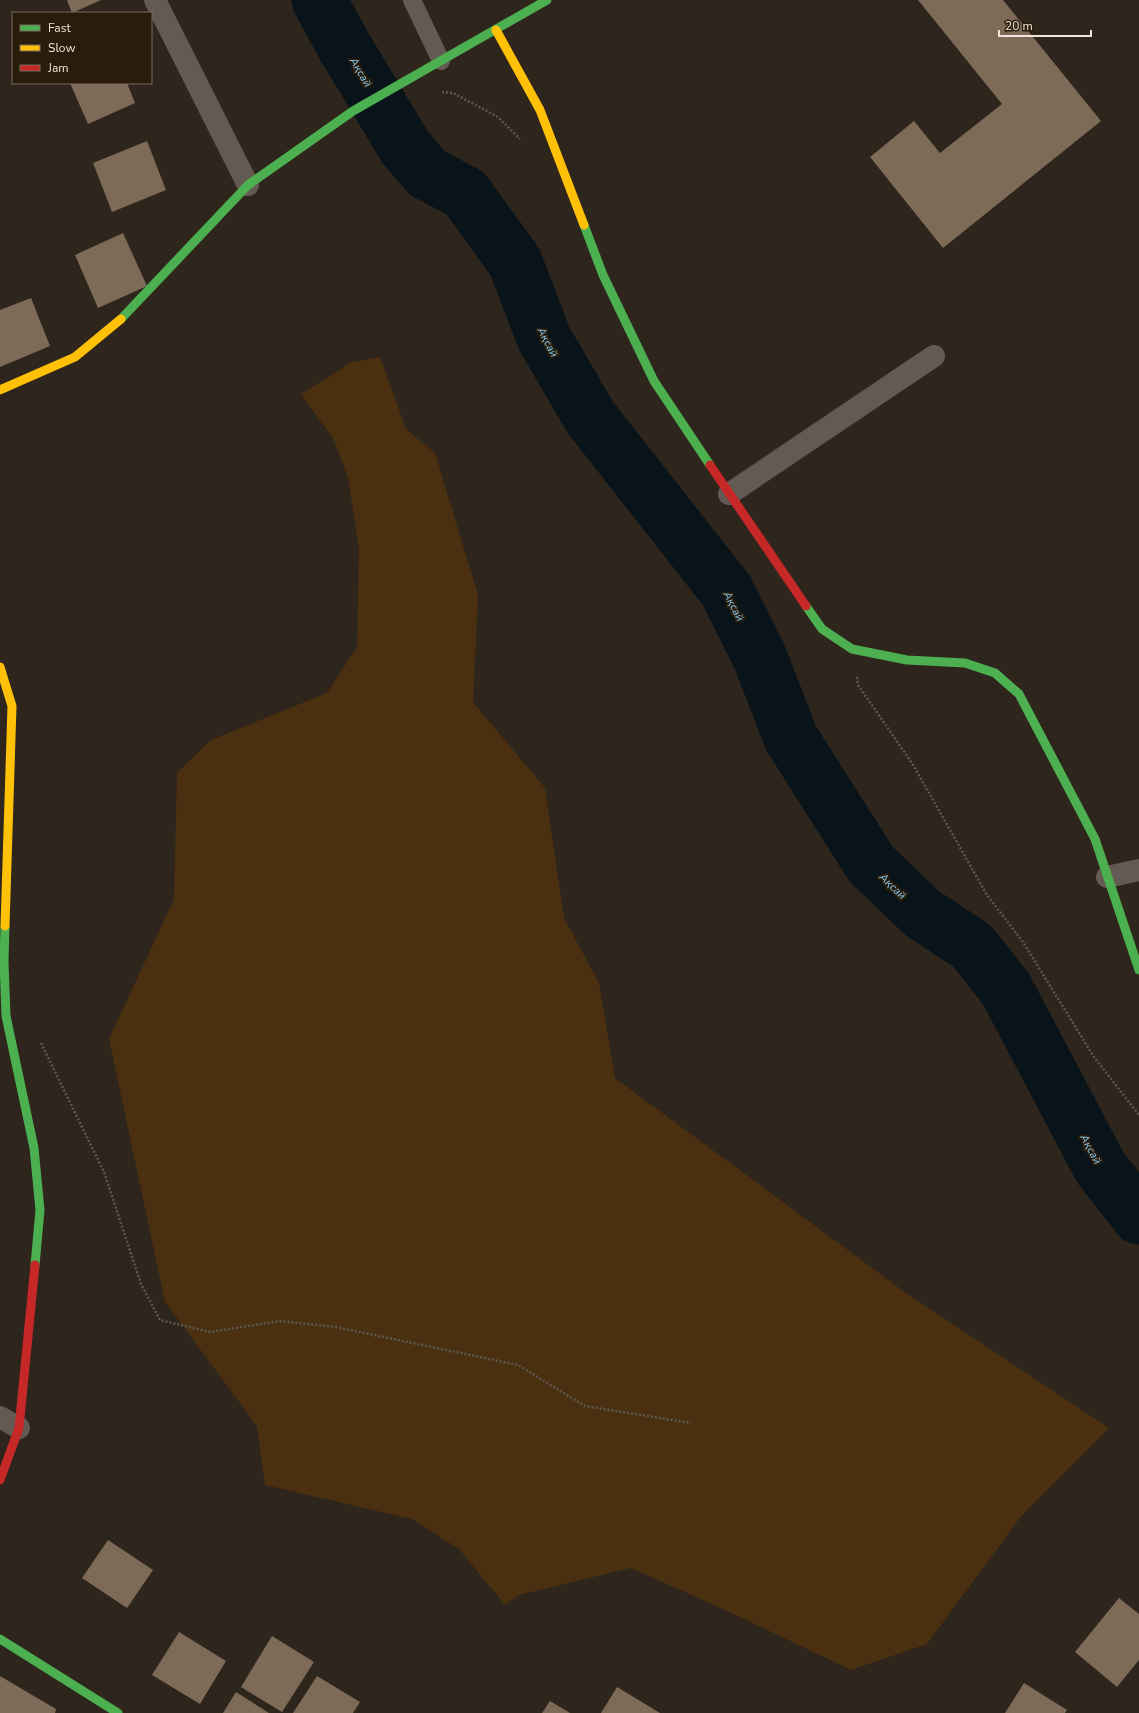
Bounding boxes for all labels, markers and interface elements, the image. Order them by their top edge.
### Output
legend [12,12,152,84]
scale bar [999,12,1091,38]
text: 20 m [1005,18,1033,34]
text: Fast [48,20,71,36]
text: Slow [48,40,76,56]
water label: Ақсай [346,54,375,90]
text: Jam [47,60,69,76]
water label: Ақсай [533,324,561,360]
water label: Ақсай [719,588,747,624]
water label: Ақсай [875,869,909,903]
water label: Ақсай [1076,1131,1105,1167]

